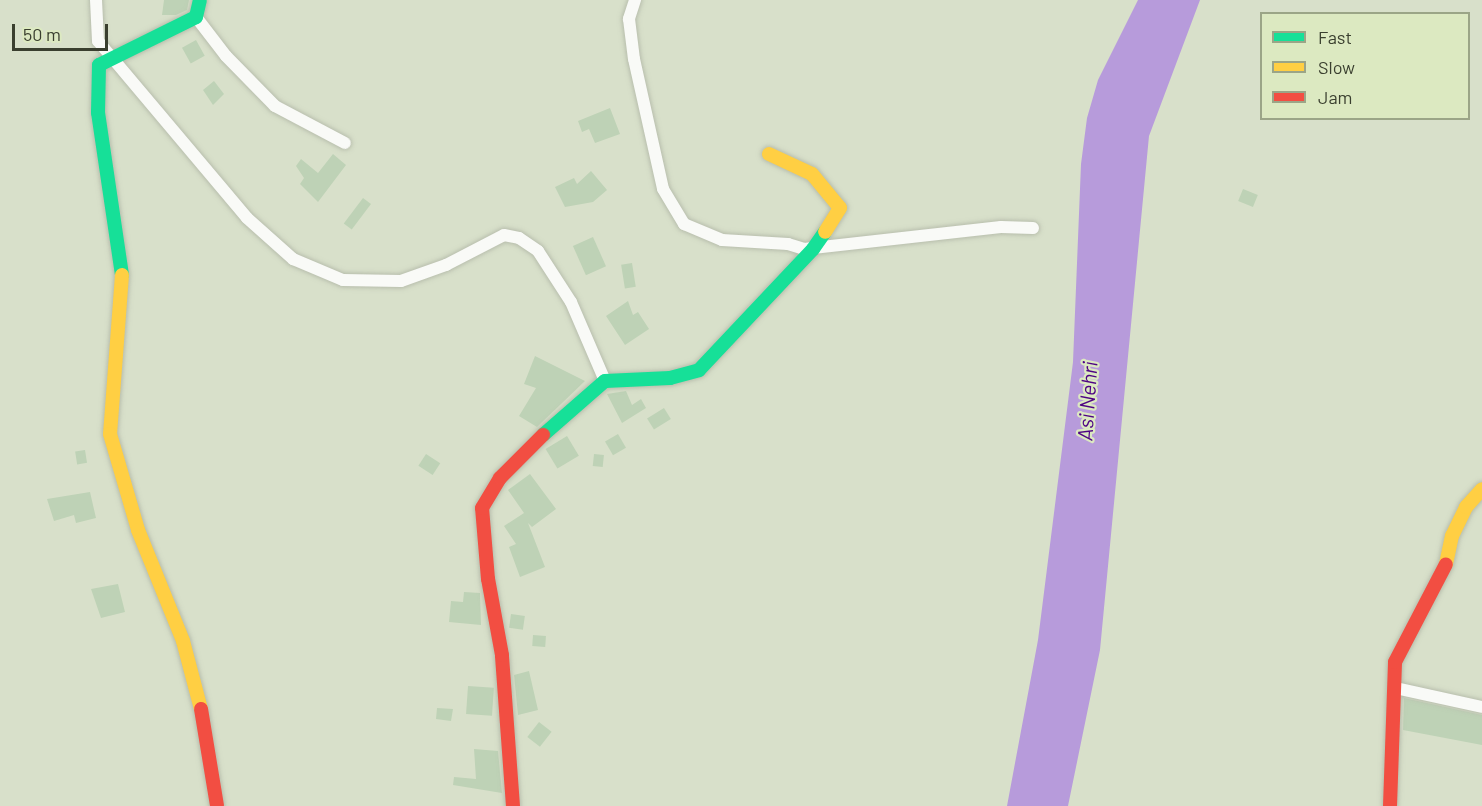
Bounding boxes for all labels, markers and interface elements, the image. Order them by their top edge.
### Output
scale bar [15,12,111,50]
legend [1260,12,1470,120]
text: 50 m [23,23,61,45]
text: Fast [1318,26,1352,48]
text: Slow [1318,56,1355,78]
text: Jam [1318,86,1352,108]
water label: Asi Nehri [1072,360,1102,442]

